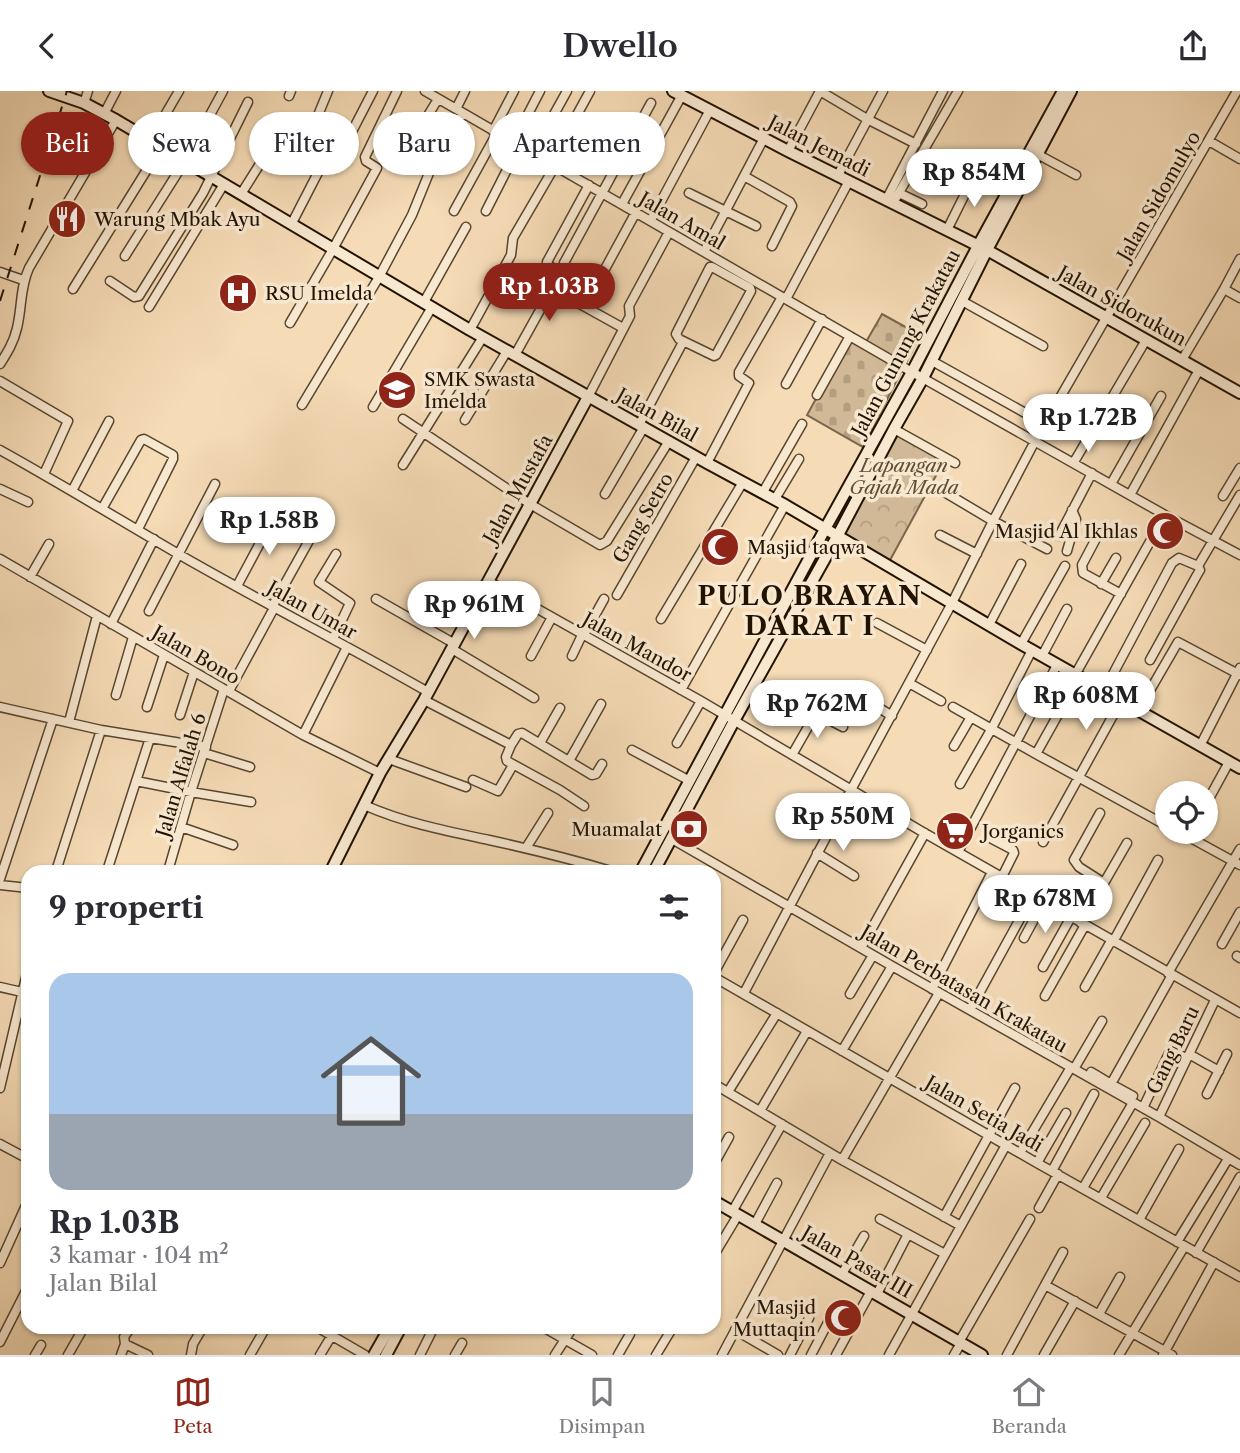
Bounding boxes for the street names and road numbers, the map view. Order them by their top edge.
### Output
street label: Jalan Jemadi [762,109,874,182]
street label: Jalan Sidomulyo [1111,127,1205,268]
street label: Jalan Amal [632,186,730,255]
street label: Jalan Gunung Krakatau [845,245,965,443]
street label: Jalan Sidorukun [1051,260,1191,351]
street label: Jalan Bilal [610,382,702,447]
street label: Jalan Mustafa [477,430,557,550]
street label: Gang Setro [608,469,678,567]
street label: Jalan Umar [261,574,361,644]
street label: Jalan Mandor [576,606,696,686]
street label: Jalan Bono [145,619,244,689]
street label: Jalan Alfalah 6 [150,710,211,843]
street label: Jalan Perbatasan Krakatau [854,919,1072,1058]
street label: Gang Baru [1142,1002,1204,1098]
street label: Jalan Setia Jadi [918,1069,1047,1157]
street label: Jalan Pasar III [795,1220,916,1303]

